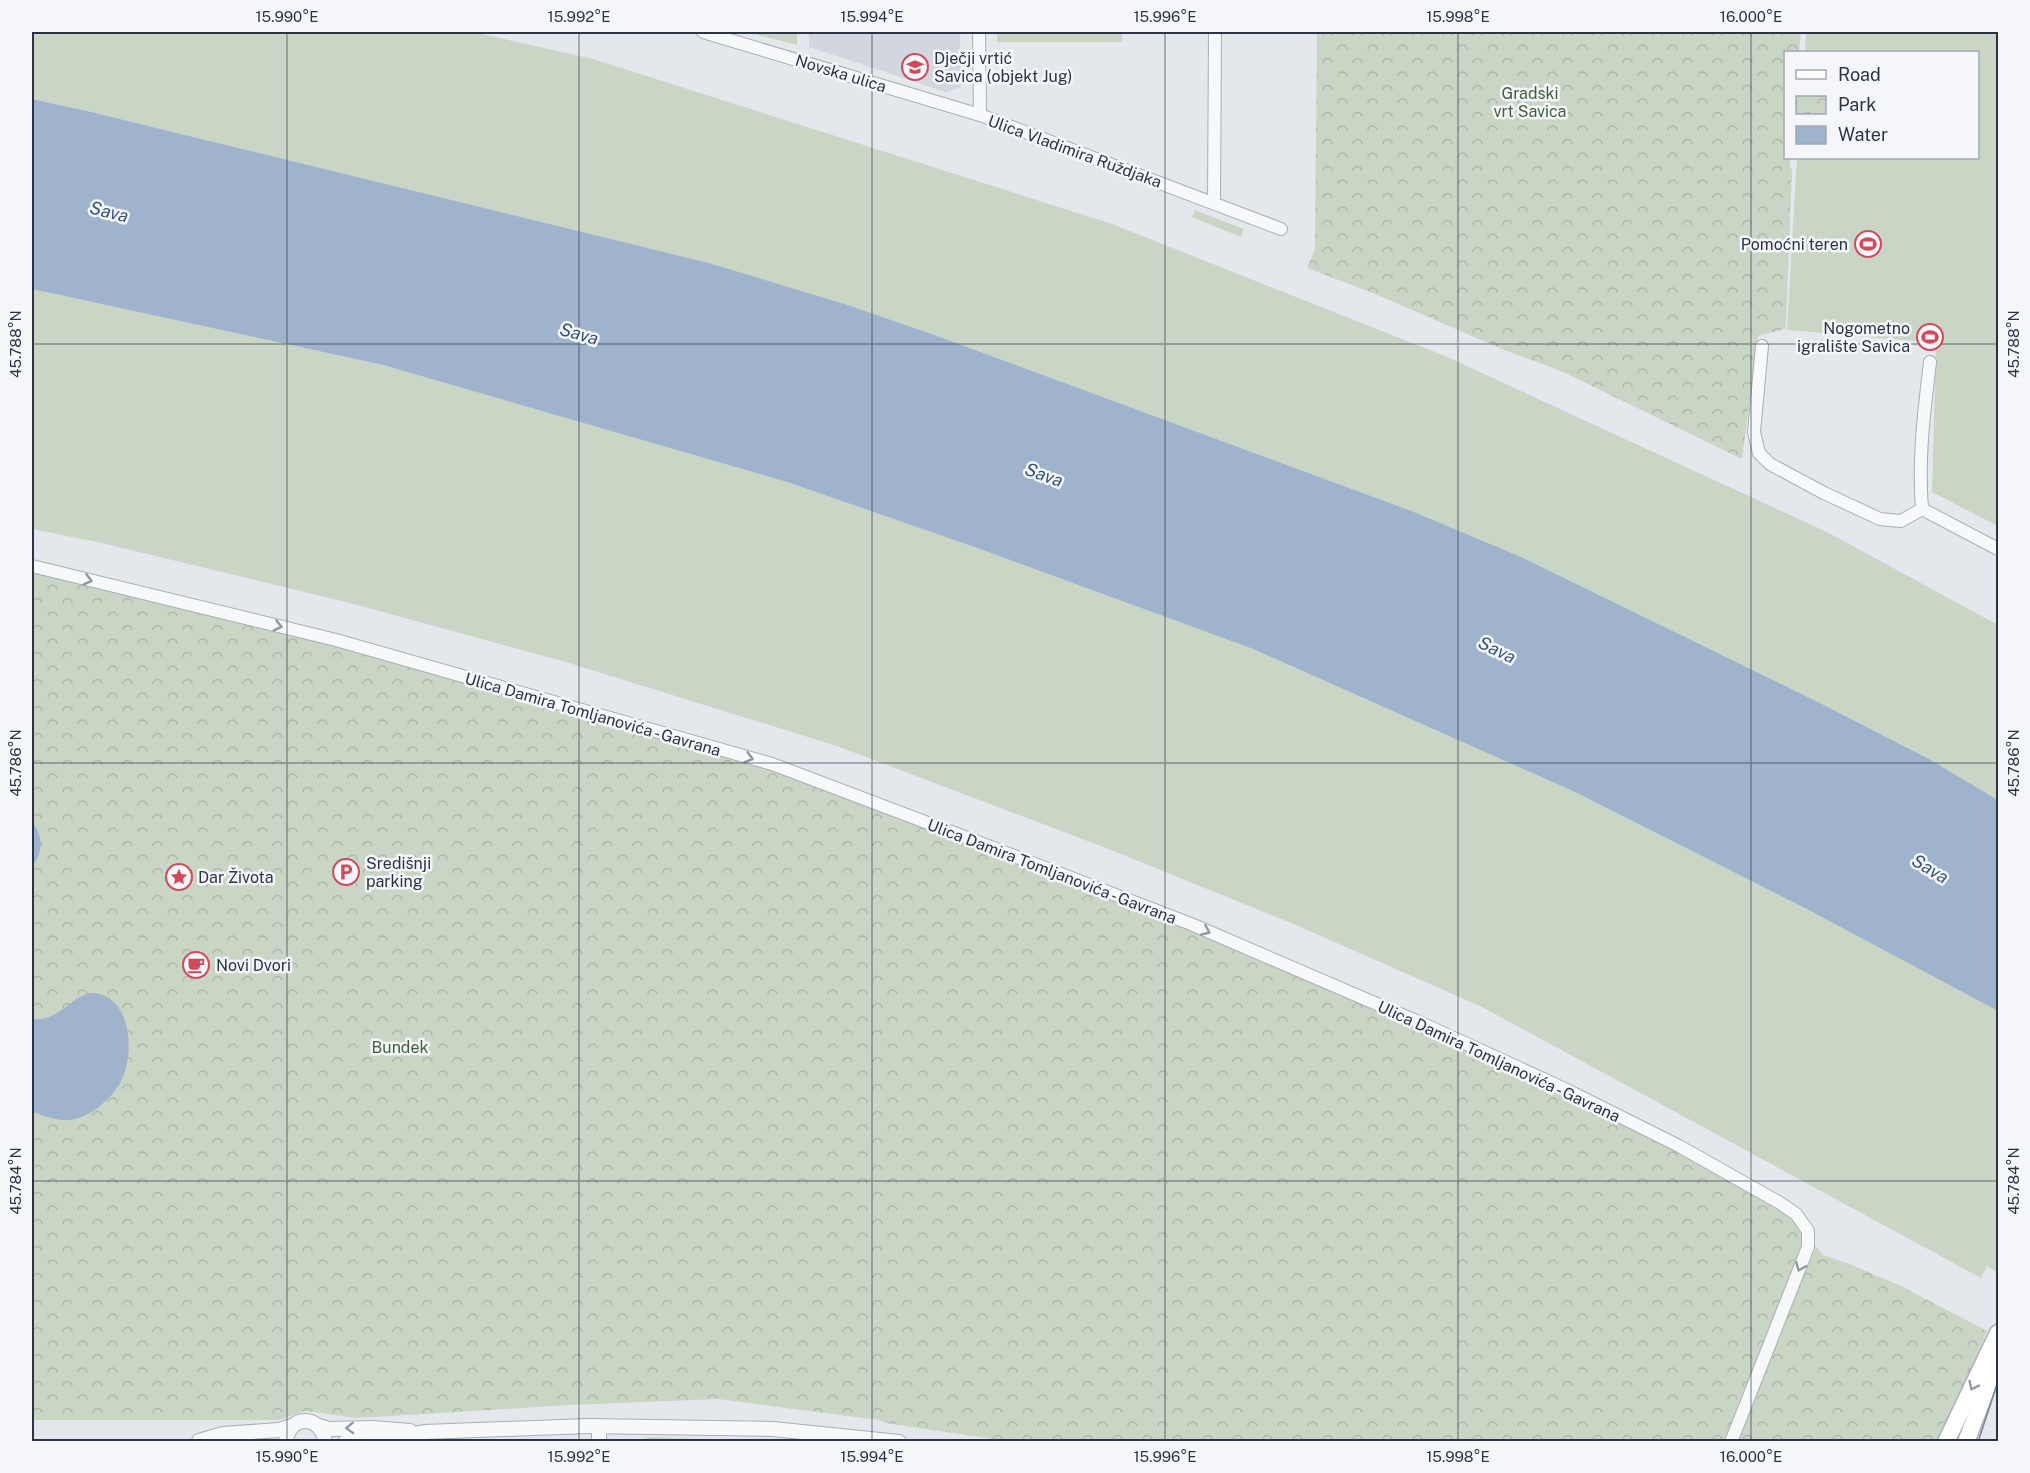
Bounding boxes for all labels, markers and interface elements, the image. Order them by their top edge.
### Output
text: 15.990°E [255,8,319,25]
text: 15.992°E [548,8,610,25]
text: 15.994°E [840,8,904,25]
text: 15.996°E [1133,8,1197,25]
text: 15.998°E [1426,8,1490,25]
text: 16.000°E [1720,8,1782,25]
place label: Dječji vrtić Savica (objekt Jug) [934,49,1073,86]
street label: Novska ulica [793,51,889,96]
legend [1784,51,1979,159]
school or university icon: Dječji vrtić Savica (objekt Jug) [900,52,930,82]
text: Road [1838,64,1881,85]
park label: Gradski vrt Savica [1494,84,1566,121]
text: Park [1838,94,1876,115]
street label: Ulica Vladimira Ruždjaka [985,111,1164,192]
text: Water [1838,124,1888,145]
water label: Sava [88,197,131,226]
sports icon: Pomoćni teren [1853,229,1883,259]
place label: Pomoćni teren [1741,235,1848,254]
text: 45.788°N [7,310,24,378]
text: 45.788°N [2005,310,2022,378]
water label: Sava [557,318,601,349]
place label: Nogometno igralište Savica [1797,319,1910,356]
sports icon: Nogometno igralište Savica [1915,322,1945,352]
water label: Sava [1022,458,1066,491]
one-way arrow [83,573,93,586]
one-way arrow [273,619,283,632]
water label: Sava [1475,632,1519,668]
street label: Ulica Damira Tomljanovića - Gavrana [463,669,723,760]
text: 45.786°N [7,729,24,797]
text: 45.786°N [2005,729,2022,797]
one-way arrow [743,751,754,763]
street label: Ulica Damira Tomljanovića - Gavrana [925,815,1179,928]
water label: Sava [1908,850,1952,888]
place label: Središnji parking [366,854,431,891]
parking icon: Središnji parking [331,857,361,887]
place icon: Dar Života [164,862,194,892]
place label: Dar Života [198,867,274,887]
one-way arrow [1200,923,1211,935]
cafe icon: Novi Dvori [181,950,211,980]
place label: Novi Dvori [216,956,291,975]
street label: Ulica Damira Tomljanovića - Gavrana [1375,997,1623,1126]
park label: Bundek [372,1038,428,1057]
text: 45.784°N [7,1147,24,1215]
text: 45.784°N [2005,1147,2022,1215]
one-way arrow [1795,1261,1807,1272]
one-way arrow [1969,1379,1980,1390]
one-way arrow [346,1422,355,1435]
text: 15.990°E [255,1448,319,1465]
text: 15.992°E [548,1448,610,1465]
text: 15.994°E [840,1448,904,1465]
text: 15.996°E [1133,1448,1197,1465]
text: 15.998°E [1426,1448,1490,1465]
text: 16.000°E [1720,1448,1782,1465]

